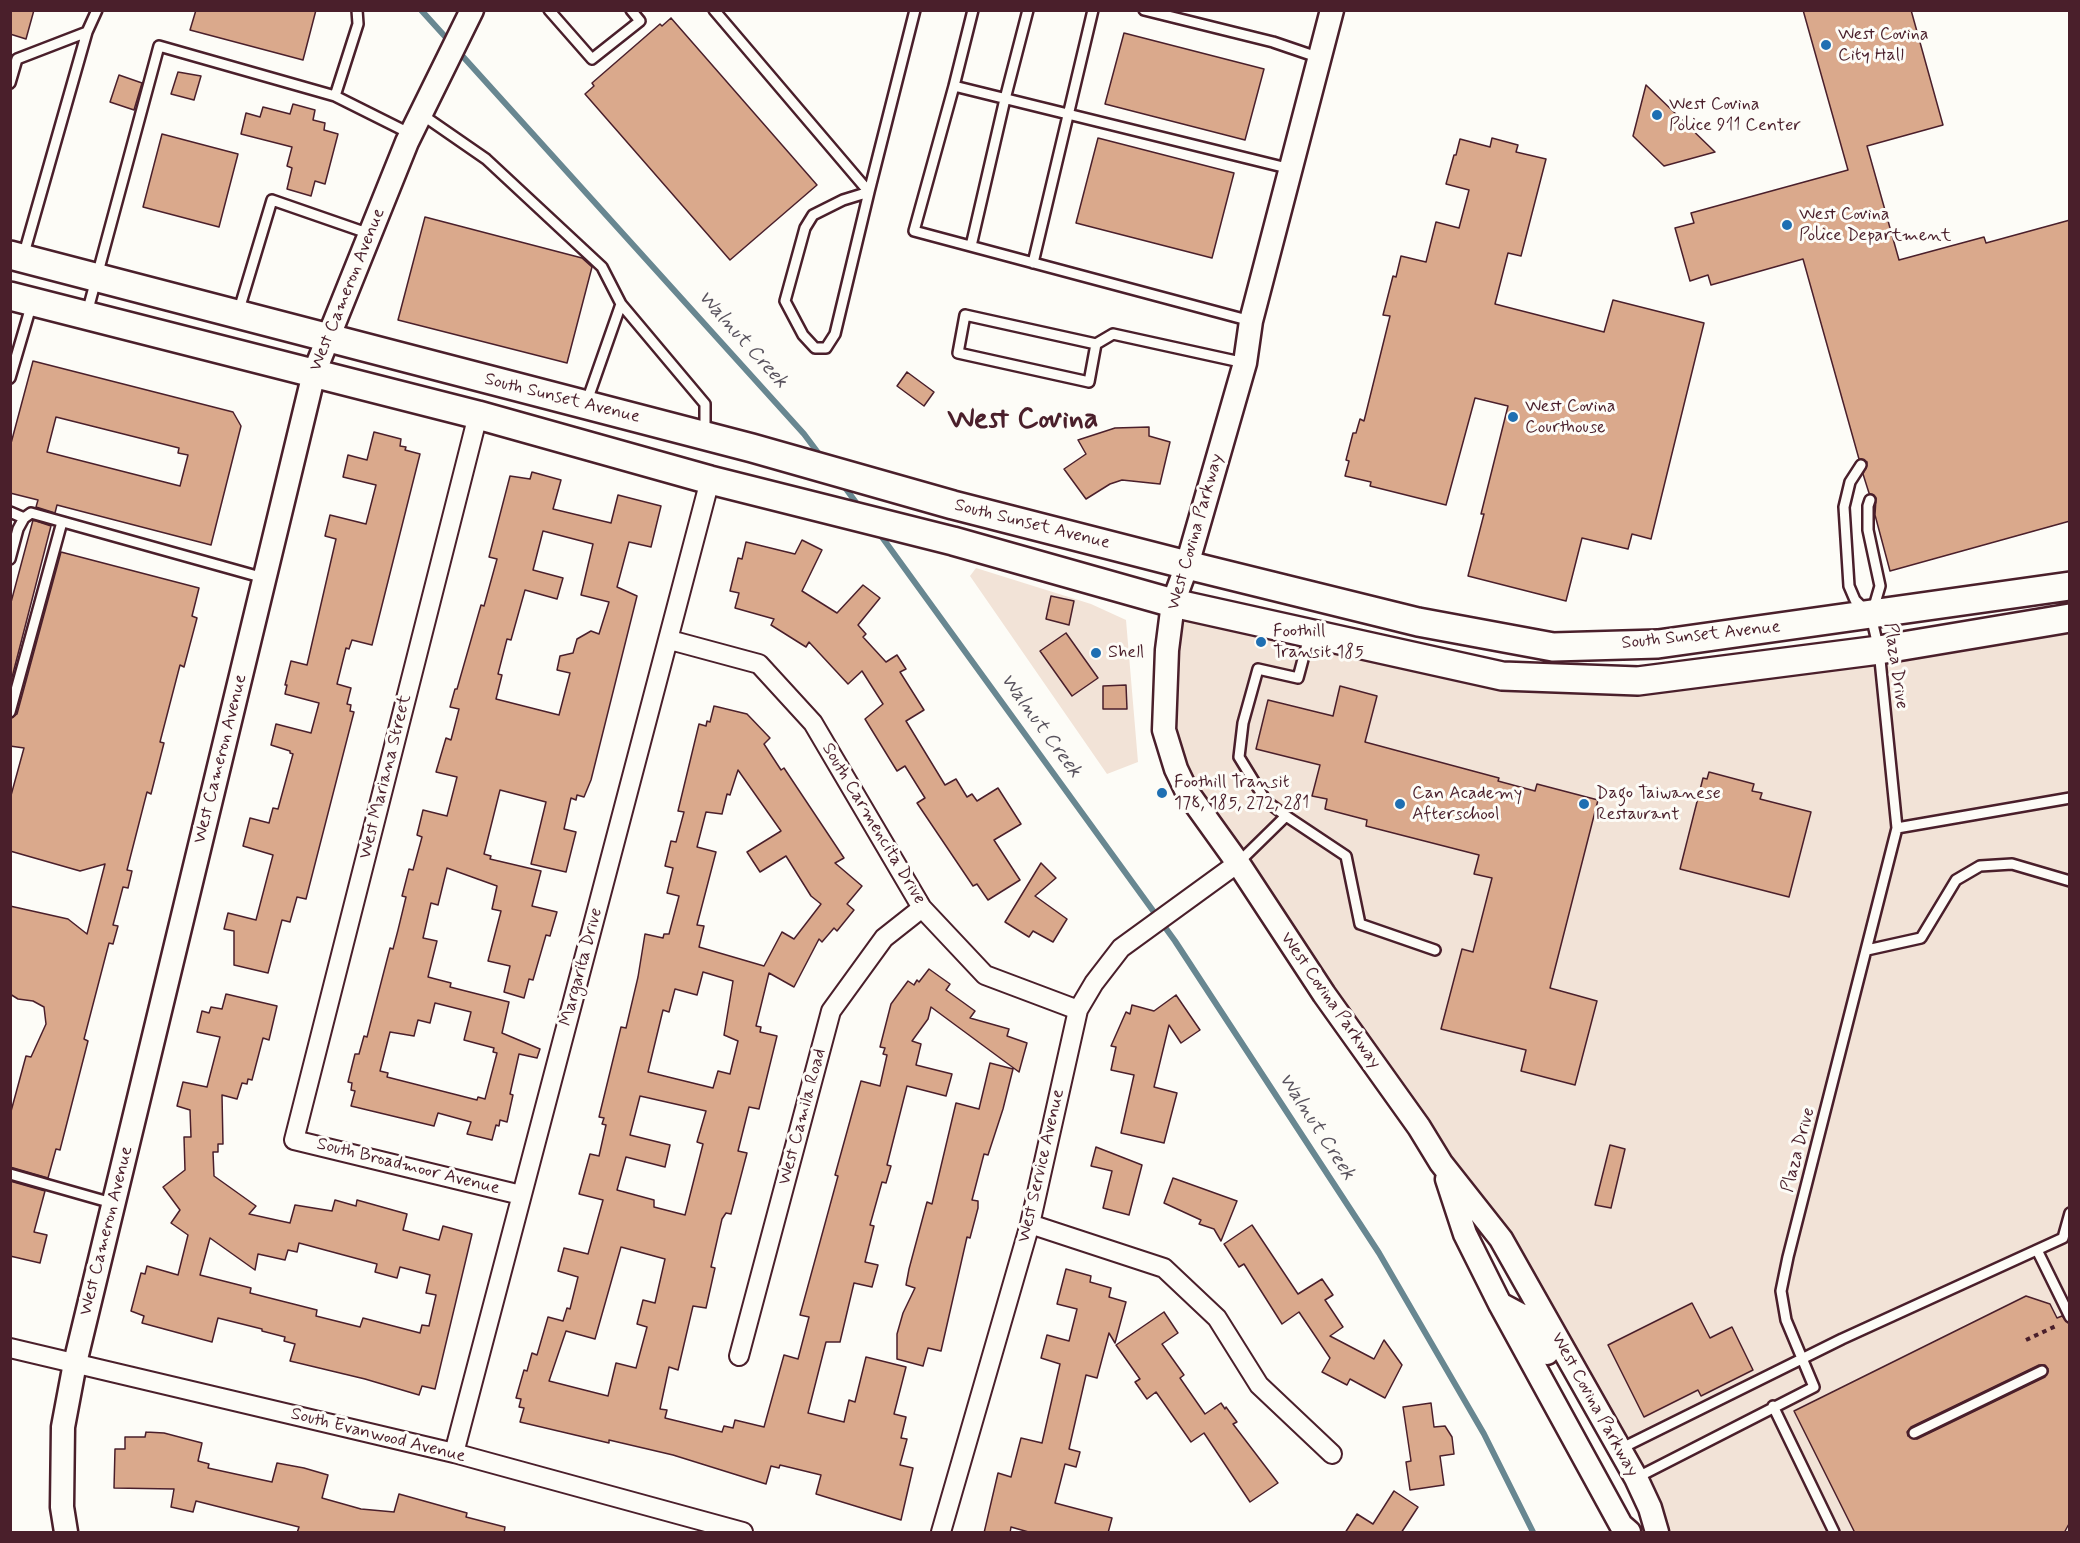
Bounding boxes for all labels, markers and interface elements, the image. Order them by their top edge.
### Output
place label: West Covina City Hall [1838,24,1929,66]
marker: West Covina City Hall [1819,38,1833,52]
place label: West Covina Police 911 Center [1669,94,1801,136]
marker: West Covina Police 911 Center [1650,108,1664,122]
place label: West Covina Police Department [1799,204,1951,246]
street label: West Cameron Avenue [305,205,391,375]
marker: West Covina Police Department [1780,218,1794,232]
water label: Walnut Creek [692,286,792,394]
street label: South Sunset Avenue [482,369,642,429]
place label: West Covina Courthouse [1525,396,1616,438]
district label: West Covina [948,403,1098,439]
marker: West Covina Courthouse [1506,410,1520,424]
street label: West Covina Parkway [1163,451,1229,613]
street label: South Sunset Avenue [952,495,1112,555]
street label: South Sunset Avenue [1621,617,1781,655]
place label: Foothill Transit 185 [1273,621,1364,664]
street label: Plaza Drive [1878,622,1912,710]
marker: Foothill Transit 185 [1254,635,1268,649]
place label: Shell [1108,642,1144,664]
marker: Shell [1089,646,1103,660]
water label: Walnut Creek [994,669,1086,783]
street label: West Cameron Avenue [189,672,253,846]
street label: West Mariana Street [355,692,417,862]
street label: South Carmencita Drive [816,739,930,909]
place label: Foothill Transit 178, 185, 272, 281 [1174,772,1309,814]
place label: Can Academy Afterschool [1412,783,1522,826]
place label: Dago Taiwanese Restaurant [1596,783,1721,826]
marker: Foothill Transit 178, 185, 272, 281 [1155,786,1169,800]
marker: Can Academy Afterschool [1393,797,1407,811]
marker: Dago Taiwanese Restaurant [1577,797,1591,811]
street label: Margarita Drive [556,906,608,1028]
street label: West Covina Parkway [1275,929,1385,1073]
street label: West Camila Road [774,1046,832,1188]
water label: Walnut Creek [1272,1069,1360,1185]
street label: West Service Avenue [1014,1087,1070,1245]
street label: Plaza Drive [1777,1105,1821,1195]
street label: South Broadmoor Avenue [314,1134,502,1200]
street label: West Cameron Avenue [75,1144,139,1318]
street label: West Covina Parkway [1545,1329,1643,1481]
street label: South Evanwood Avenue [288,1404,468,1468]

